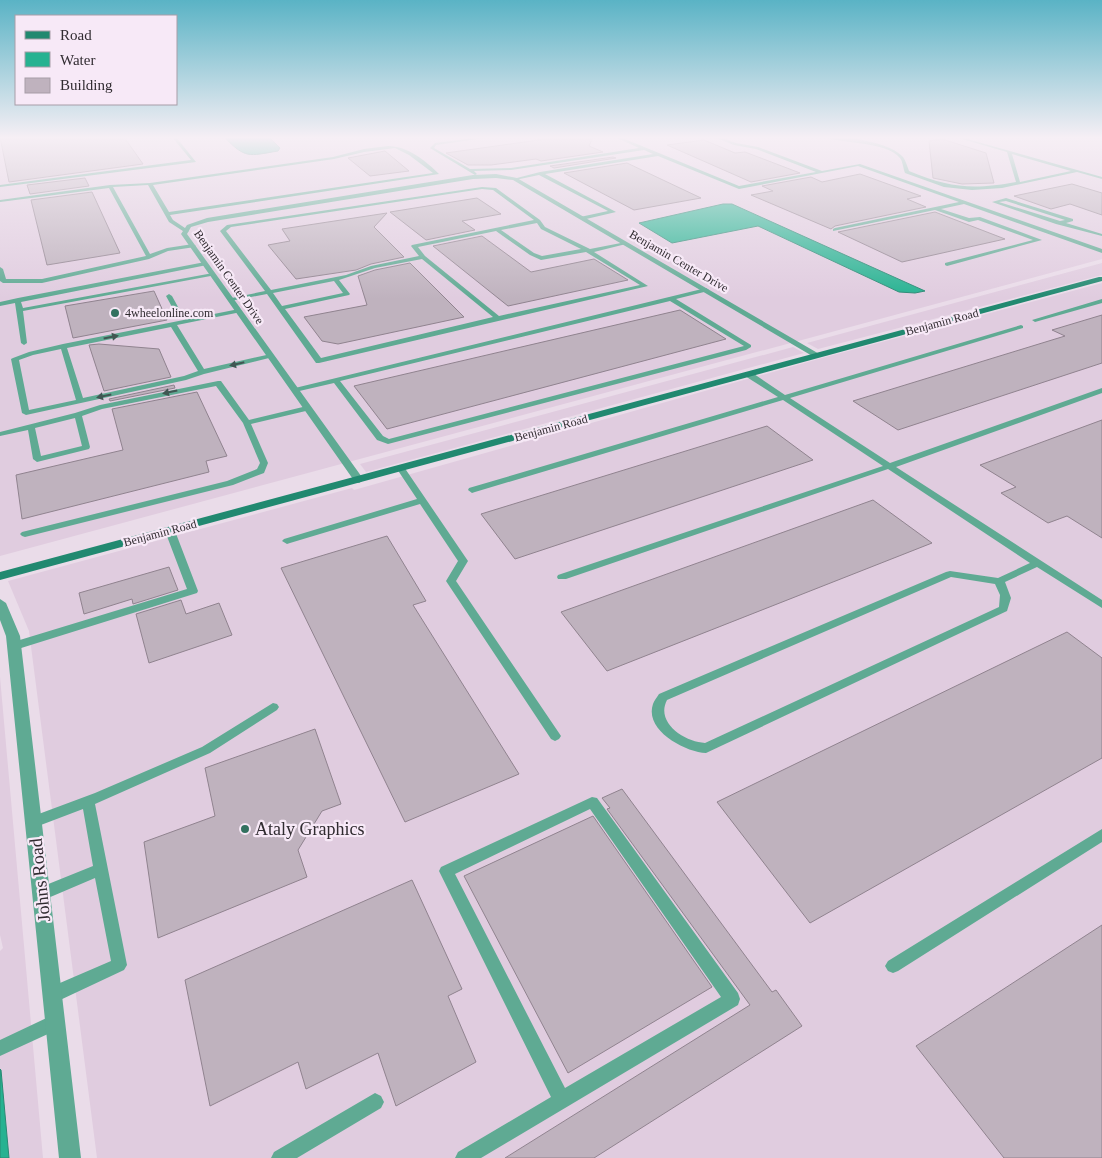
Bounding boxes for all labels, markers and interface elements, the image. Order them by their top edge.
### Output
legend [15,15,178,105]
text: Road [60,27,92,43]
text: Water [60,52,95,68]
text: Building [60,77,113,93]
street label: Benjamin Center Drive [191,227,267,327]
street label: Benjamin Center Drive [627,227,731,295]
place label: 4wheelonline.com [125,306,214,320]
street label: Benjamin Road [904,306,980,338]
marker: 4wheelonline.com [109,307,121,319]
one-way arrow [103,333,119,341]
one-way arrow [229,360,244,368]
one-way arrow [162,389,178,397]
one-way arrow [95,392,111,400]
street label: Benjamin Road [513,412,589,444]
street label: Benjamin Road [122,517,198,549]
place label: Ataly Graphics [255,819,364,839]
marker: Ataly Graphics [239,823,251,835]
street label: Johns Road [26,837,54,923]

